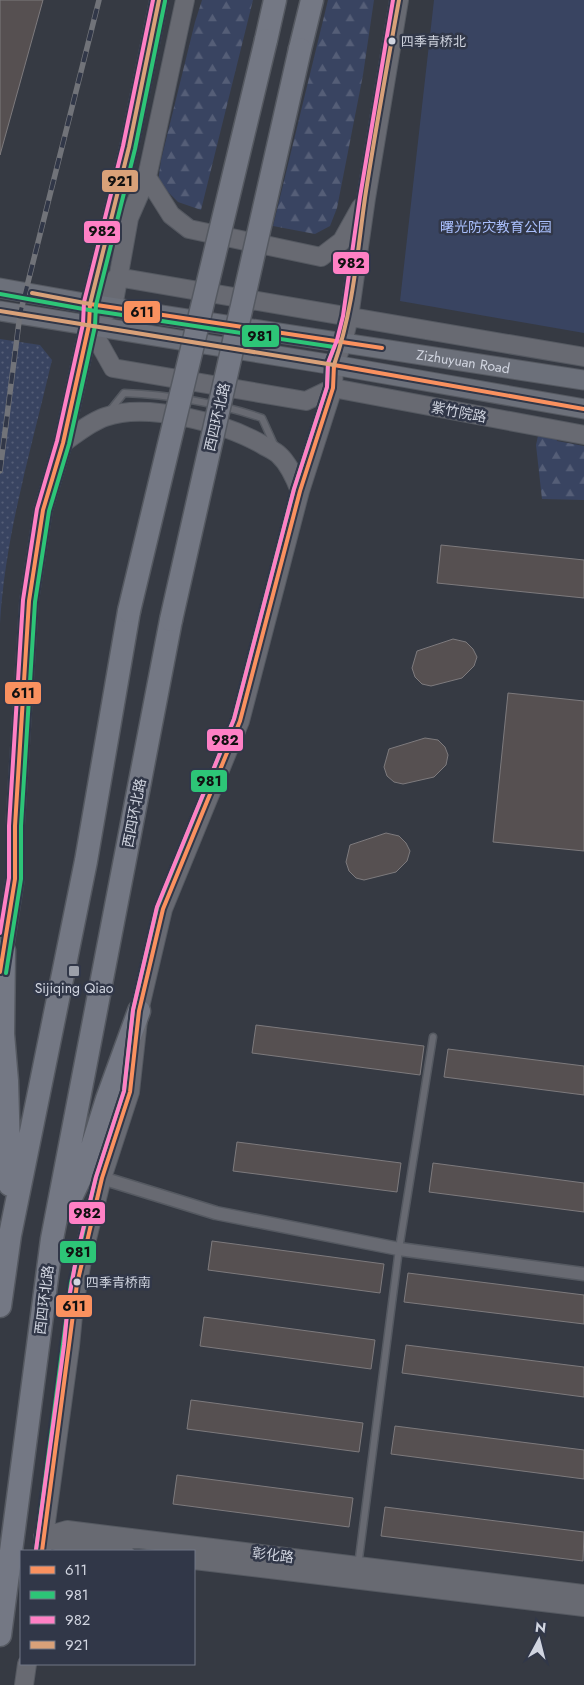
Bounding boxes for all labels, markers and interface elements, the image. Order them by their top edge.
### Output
place label: 四季青桥北 [401,32,466,51]
marker: 四季青桥北 [387,36,397,46]
line badge: 921 [101,169,139,193]
text: 921 [107,171,133,191]
park label: 曙光防灾教育公园 [440,217,552,237]
line badge: 982 [83,220,121,244]
text: 982 [88,221,116,241]
line badge: 982 [332,251,370,275]
text: 982 [337,253,365,273]
line badge: 611 [123,300,161,324]
text: 611 [130,302,154,322]
line badge: 981 [241,324,280,348]
text: 981 [247,326,273,346]
street label: Zizhuyuan Road [415,344,511,378]
street label: 西四环北路 [199,381,235,453]
street label: 紫竹院路 [430,397,488,427]
line badge: 611 [4,681,42,705]
text: 611 [11,683,35,703]
line badge: 982 [206,728,244,752]
text: 982 [211,730,239,750]
line badge: 981 [190,769,228,793]
text: 981 [196,771,222,791]
street label: 西四环北路 [118,777,150,849]
marker: Sijiqing Qiao [67,964,81,978]
place label: Sijiqing Qiao [35,978,114,998]
line badge: 982 [68,1201,106,1225]
text: 982 [73,1203,101,1223]
line badge: 981 [59,1240,97,1264]
text: 981 [65,1242,91,1262]
street label: 西四环北路 [30,1264,58,1336]
place label: 四季青桥南 [86,1273,151,1292]
marker: 四季青桥南 [72,1277,82,1287]
line badge: 611 [55,1294,93,1318]
text: 611 [62,1296,86,1316]
street label: 彰化路 [251,1543,295,1567]
legend [20,1550,195,1665]
text: 611 [65,1559,87,1581]
text: 981 [65,1584,89,1606]
text: 982 [65,1609,90,1631]
north arrow [514,1615,564,1665]
text: N [534,1616,547,1638]
text: 921 [65,1634,89,1656]

